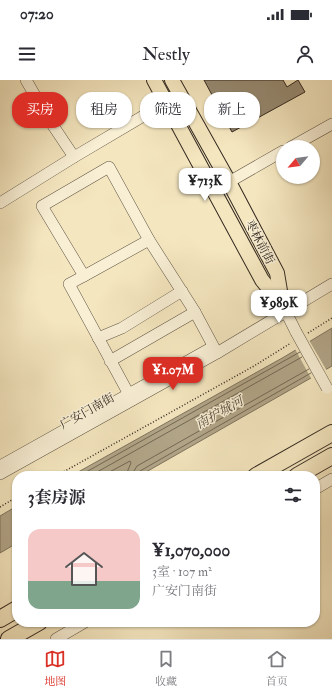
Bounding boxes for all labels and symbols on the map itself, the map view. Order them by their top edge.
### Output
north arrow [276,140,320,184]
pin: ¥713K [177,168,233,202]
street label: 枣林前街 [242,218,278,268]
pin: ¥989K [251,290,307,324]
pin: ¥1.07M [140,357,206,391]
street label: 广安门南街 [57,390,118,433]
water label: 南护城河 [193,392,248,432]

